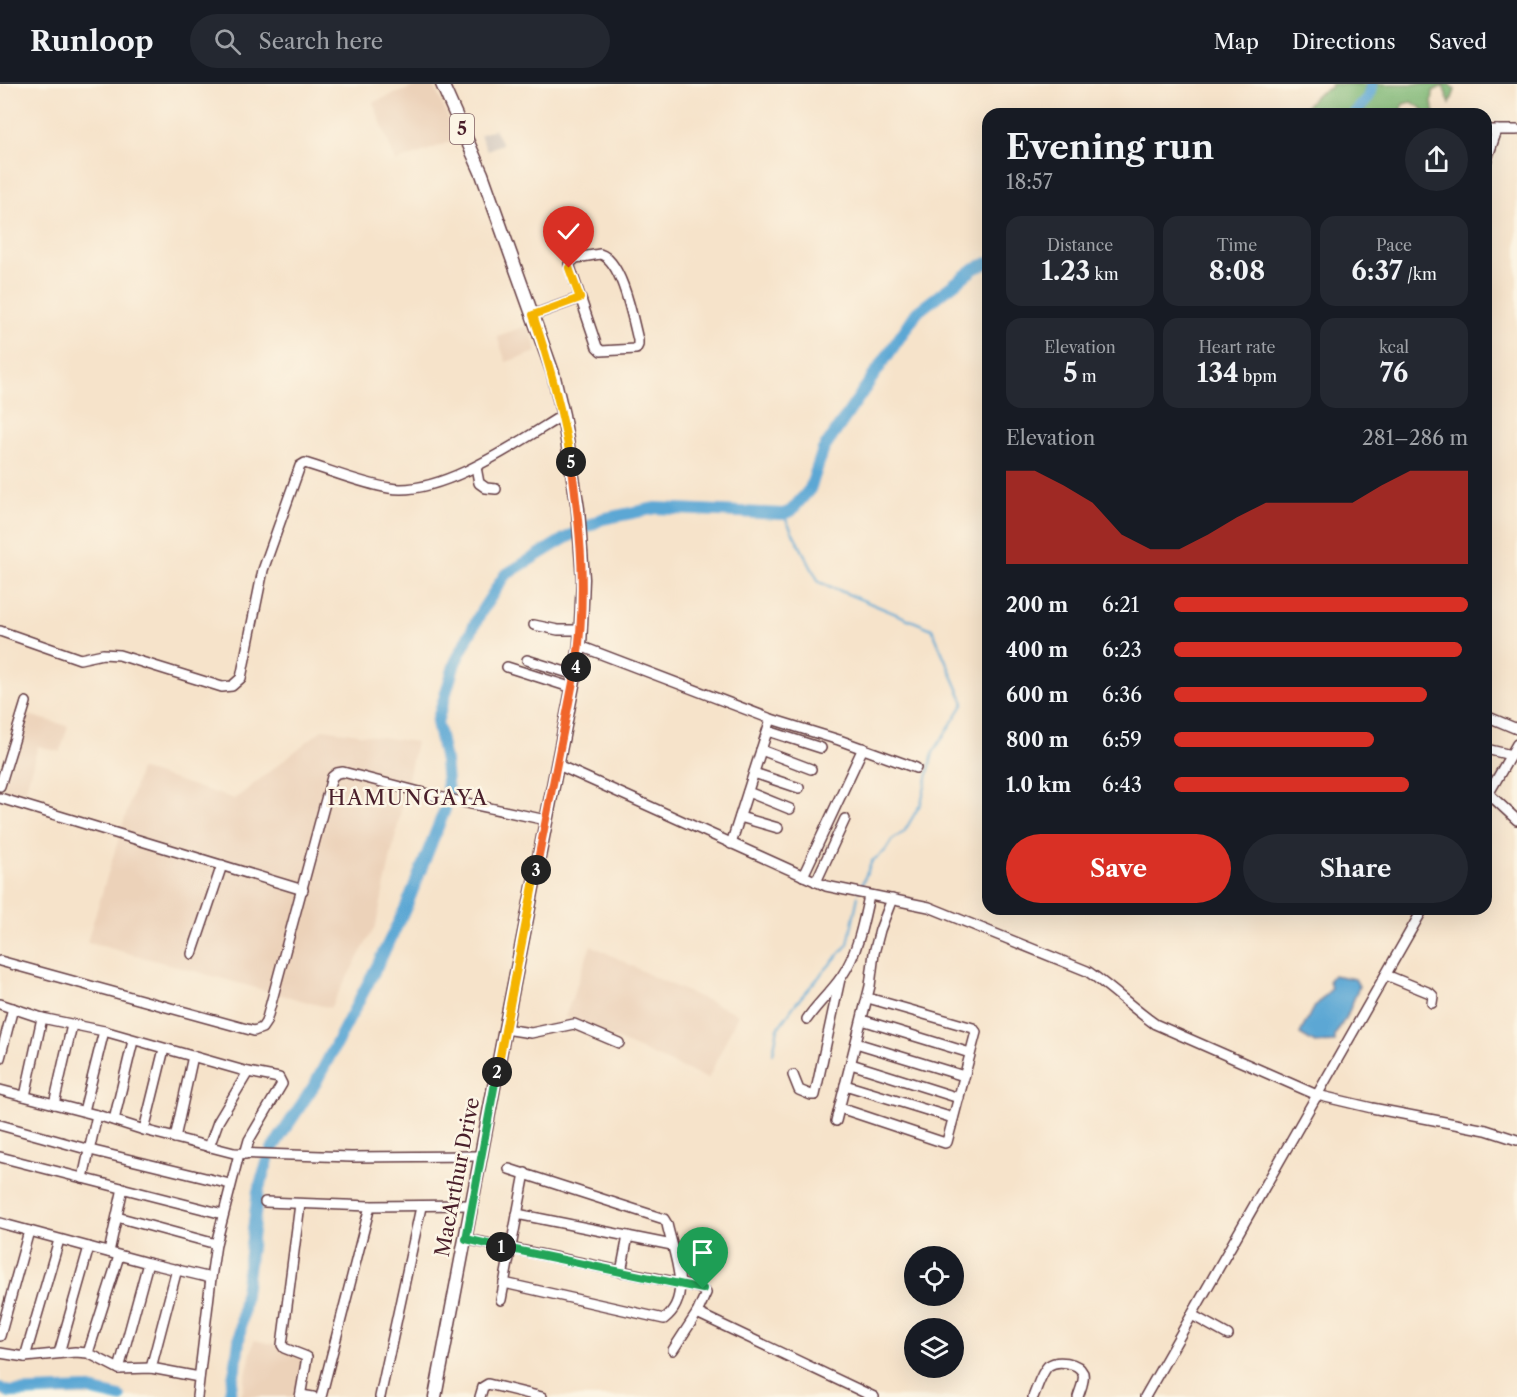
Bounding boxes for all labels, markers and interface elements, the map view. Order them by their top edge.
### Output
search box [190,14,610,68]
text: Runloop [30,24,154,58]
icon: search [211,25,244,58]
text: Search here [259,28,383,55]
text: Map [1214,29,1259,54]
text: Directions [1292,29,1396,54]
text: Saved [1429,29,1487,54]
road number: 5 [450,114,474,144]
text: Evening run [1006,127,1214,168]
button: share [1405,128,1468,191]
text: 18:57 [1006,170,1053,194]
pin [543,206,594,268]
icon: check [552,215,585,248]
text: Distance [1047,235,1113,255]
text: Time [1217,235,1257,255]
text: Pace [1376,235,1412,255]
text: 1.23 [1041,255,1090,287]
text: 8:08 [1209,255,1265,287]
text: 6:37 [1351,255,1403,287]
text: km [1090,264,1119,284]
text: /km [1403,264,1437,284]
text: Elevation [1044,337,1116,357]
text: Heart rate [1198,337,1276,357]
text: kcal [1379,337,1409,357]
text: 5 [1063,357,1078,389]
text: 134 [1197,357,1239,389]
text: 76 [1380,357,1408,389]
text: m [1078,366,1097,386]
text: bpm [1239,366,1277,386]
text: Elevation [1006,426,1095,450]
text: 281–286 m [1362,426,1468,450]
pin: 5 [556,447,586,477]
text: 5 [567,452,575,472]
text: 200 m [1006,593,1068,617]
text: 6:21 [1102,593,1139,617]
text: 400 m [1006,638,1068,662]
text: 6:23 [1102,638,1142,662]
pin: 4 [561,652,591,682]
text: 4 [571,657,581,677]
text: 600 m [1006,683,1068,707]
text: 6:36 [1102,683,1142,707]
text: 800 m [1006,728,1069,752]
text: 6:59 [1102,728,1142,752]
text: 1.0 km [1006,773,1071,797]
text: 6:43 [1102,773,1142,797]
district label: HAMUNGAYA [327,785,489,810]
button: Save [1006,834,1231,903]
button: Share [1243,834,1468,903]
pin: 3 [521,855,551,885]
text: 3 [531,860,541,880]
pin: 2 [482,1057,512,1087]
text: 2 [492,1062,502,1082]
street label: MacArthur Drive [430,1095,484,1259]
pin [677,1227,728,1289]
pin: 1 [486,1232,516,1262]
icon: arrive [686,1236,719,1269]
text: 1 [497,1237,505,1257]
map controls [904,1246,964,1378]
button: locate [904,1246,964,1306]
button: layers [904,1318,964,1378]

